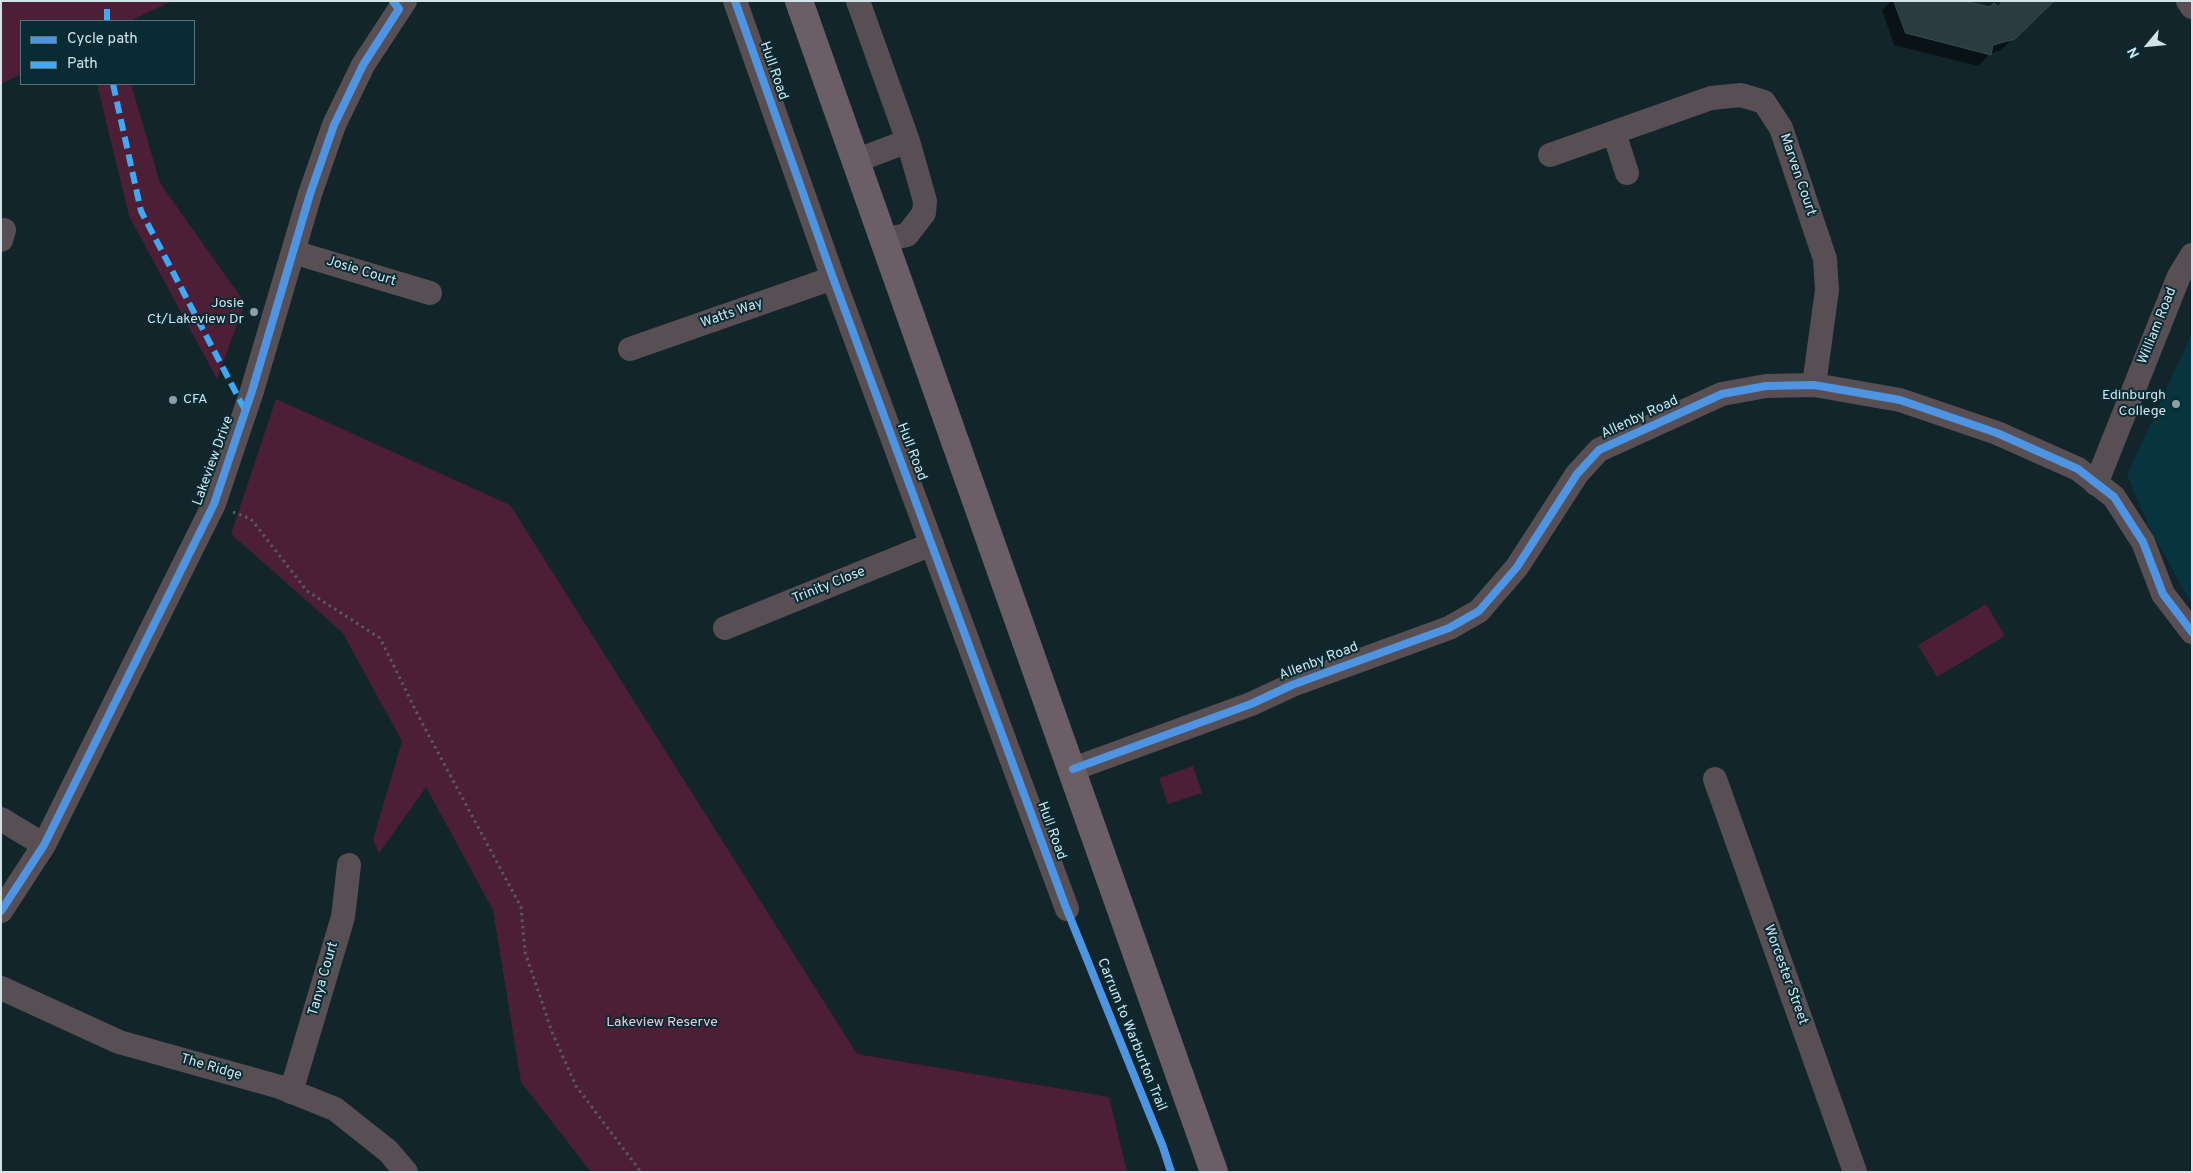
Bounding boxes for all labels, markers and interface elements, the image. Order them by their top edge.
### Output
legend [20,20,195,85]
north arrow [2123,20,2173,70]
text: Cycle path [67,30,138,49]
street label: Hull Road [755,40,791,102]
text: N [2124,44,2144,61]
text: Path [67,55,98,74]
street label: Marven Court [1775,132,1819,218]
street label: Josie Court [324,253,398,291]
street label: William Road [2135,285,2181,367]
place label: Josie Ct/Lakeview Dr [147,296,244,328]
street label: Watts Way [699,296,765,332]
marker: Josie Ct/Lakeview Dr [248,306,260,318]
place label: Edinburgh College [2102,388,2166,421]
place label: CFA [183,392,207,408]
street label: Allenby Road [1599,393,1681,443]
marker: CFA [167,394,179,406]
marker: Edinburgh College [2170,398,2182,410]
street label: Lakeview Drive [190,414,238,508]
street label: Hull Road [892,421,930,483]
street label: Trinity Close [790,564,868,608]
street label: Allenby Road [1277,639,1361,685]
street label: Hull Road [1033,800,1069,862]
street label: Worcester Street [1759,923,1811,1027]
street label: Tanya Court [305,940,343,1018]
street label: Carrum to Warburton Trail [1093,956,1169,1114]
park label: Lakeview Reserve [606,1015,718,1031]
street label: The Ridge [178,1051,244,1085]

